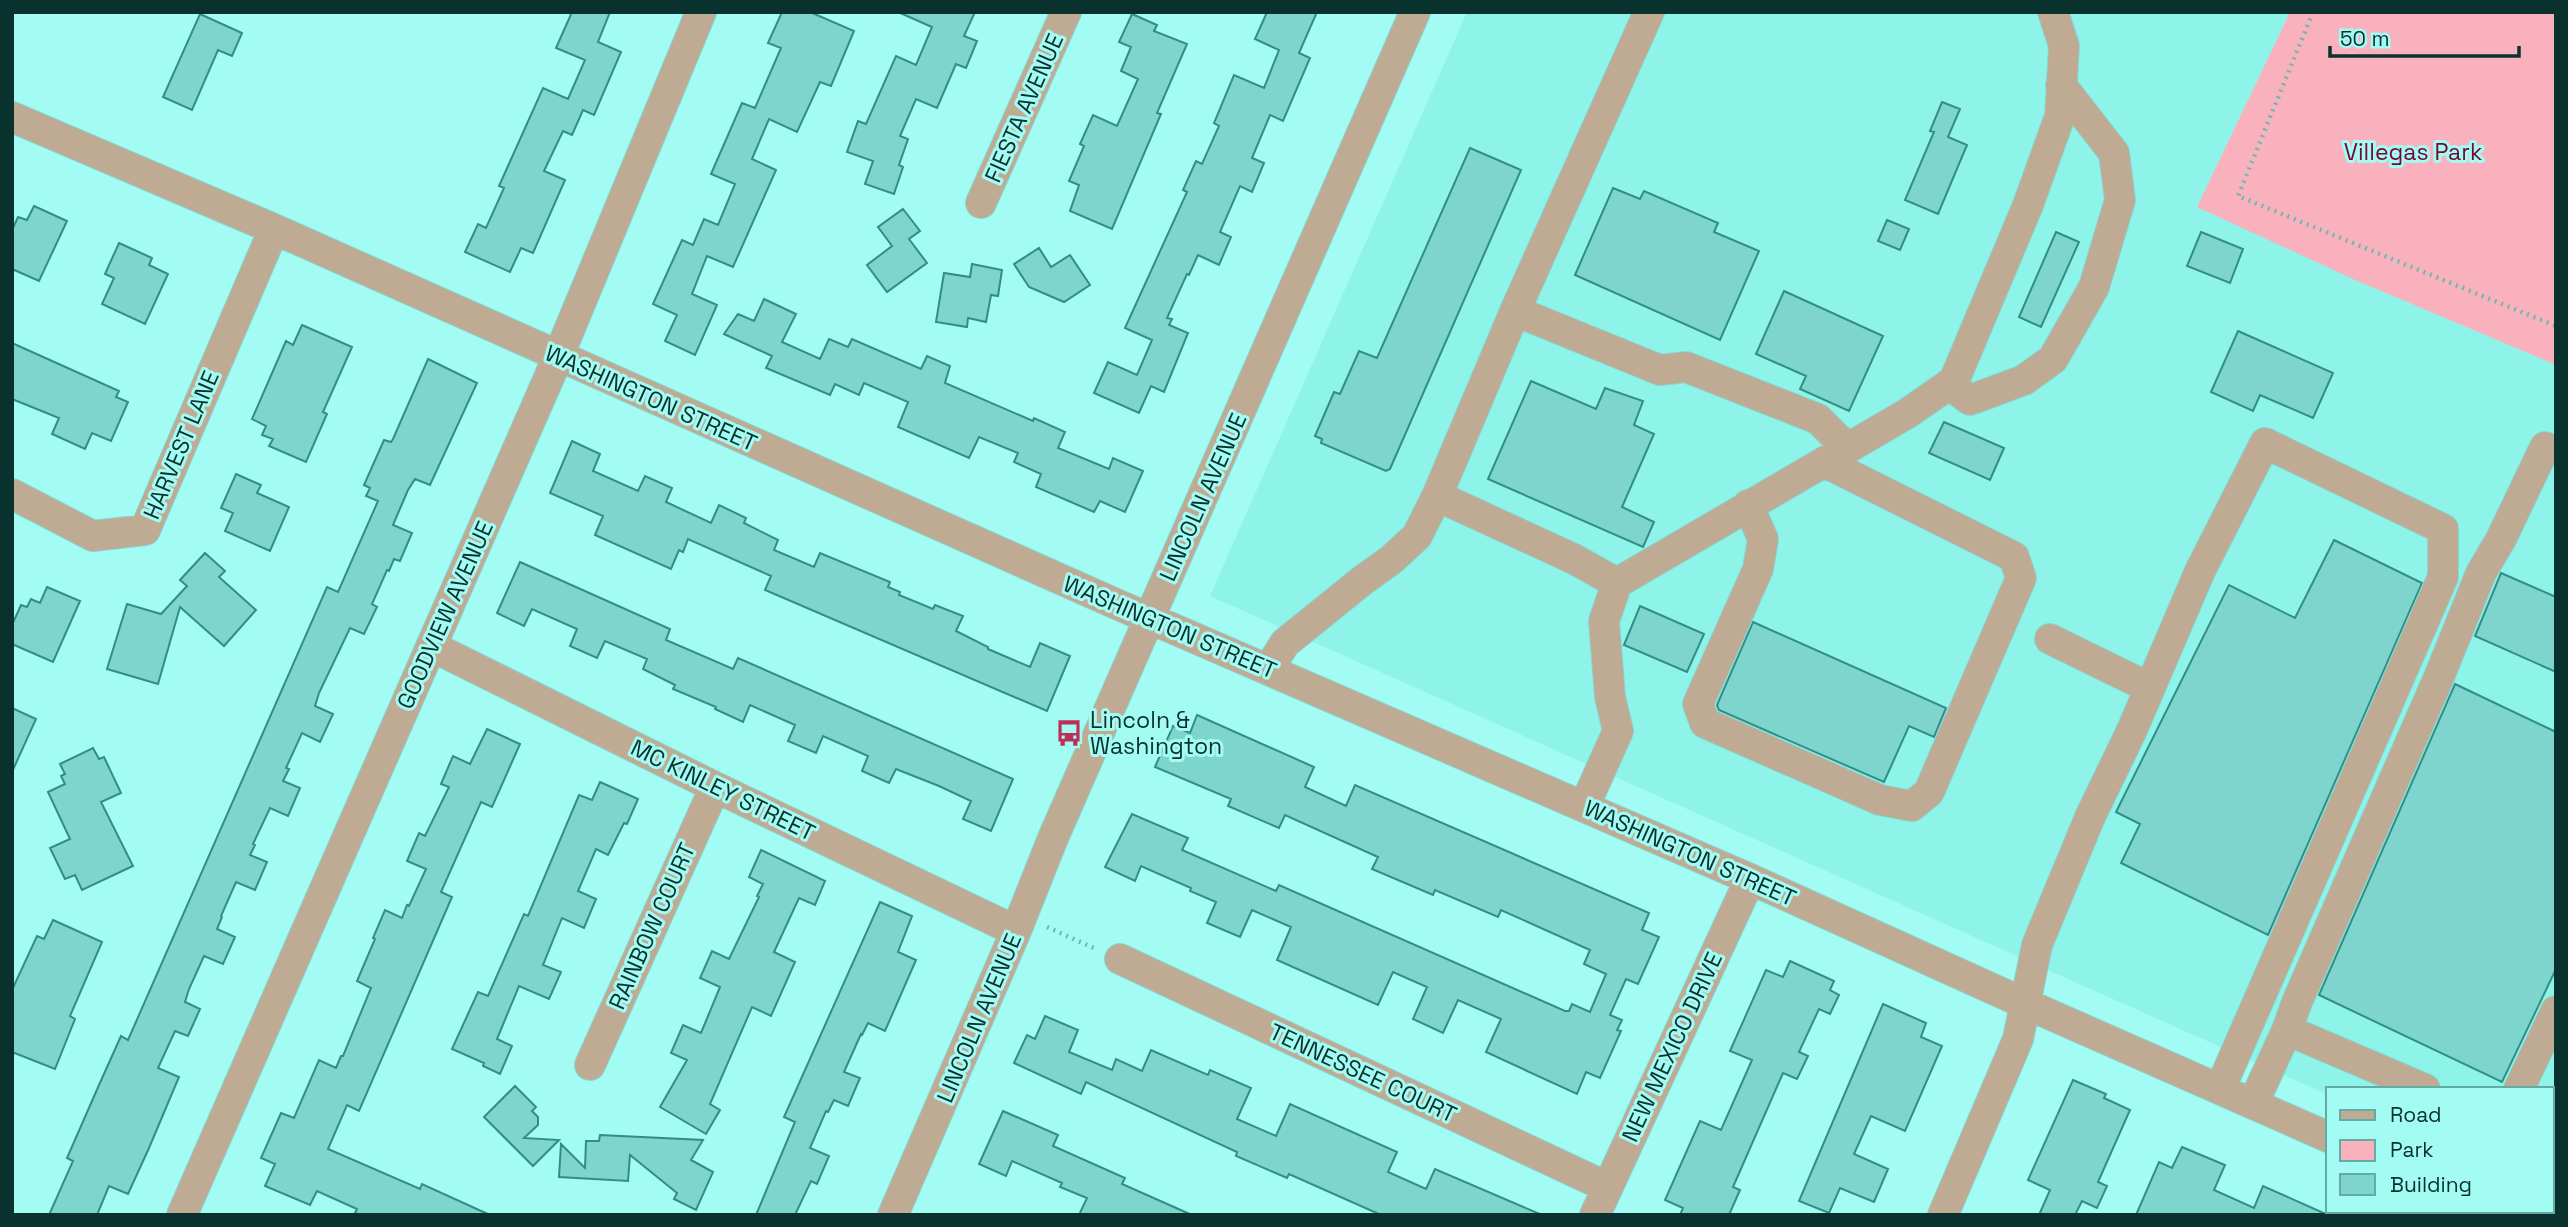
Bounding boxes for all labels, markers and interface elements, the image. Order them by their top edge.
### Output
scale bar [2330,14,2519,58]
text: 50 m [2340,25,2390,52]
street label: FIESTA AVENUE [978,29,1070,187]
park label: Villegas Park [2344,137,2482,167]
street label: WASHINGTON STREET [540,338,762,458]
street label: HARVEST LANE [136,366,226,524]
street label: LINCOLN AVENUE [1152,408,1254,586]
street label: GOODVIEW AVENUE [390,516,500,714]
street label: WASHINGTON STREET [1059,568,1281,686]
place label: Lincoln & Washington [1090,705,1222,761]
bus stop icon: Lincoln & Washington [1054,718,1084,748]
street label: MC KINLEY STREET [626,732,820,848]
street label: WASHINGTON STREET [1579,793,1801,913]
street label: RAINBOW COURT [602,838,702,1014]
street label: LINCOLN AVENUE [930,929,1028,1107]
street label: NEW MEXICO DRIVE [1615,947,1729,1147]
street label: TENNESSEE COURT [1265,1016,1461,1130]
legend [2326,1087,2554,1213]
text: Road [2390,1101,2442,1128]
text: Park [2390,1136,2434,1163]
text: Building [2390,1171,2472,1198]

